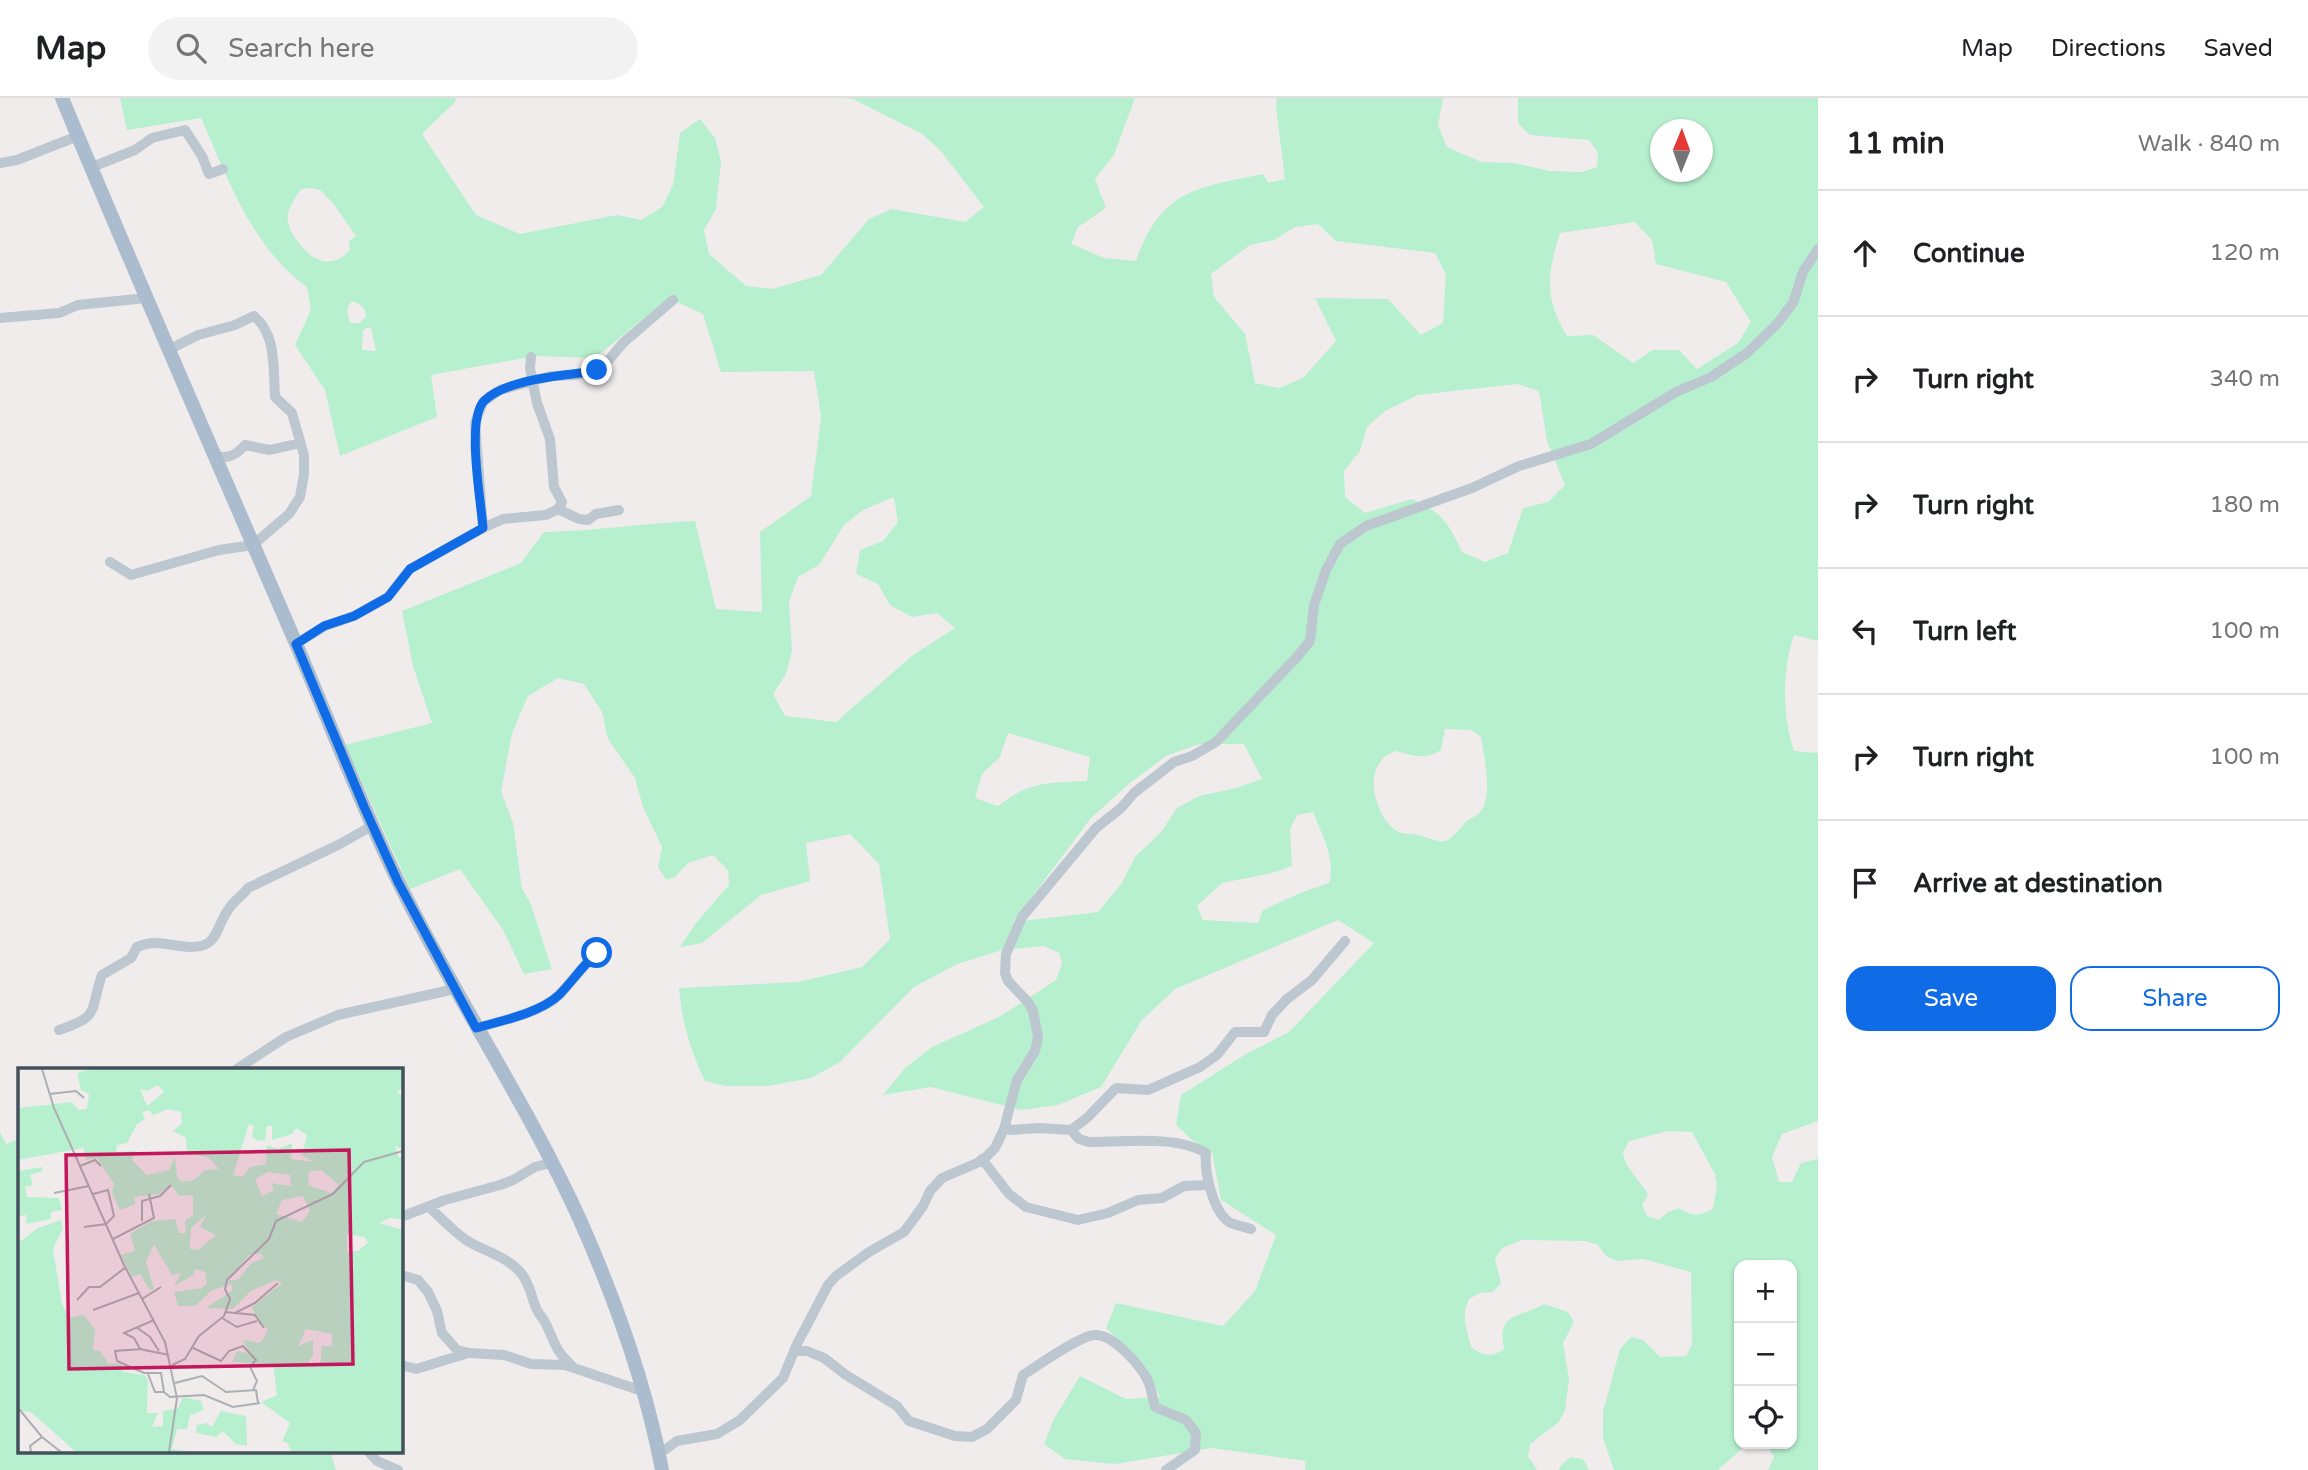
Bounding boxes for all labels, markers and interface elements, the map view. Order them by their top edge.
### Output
search box [148,17,638,80]
text: Map [35,29,106,68]
icon: search [172,29,210,67]
text: Search here [228,33,374,64]
text: Map [1961,34,2013,63]
text: Directions [2051,34,2166,63]
text: Saved [2204,34,2273,63]
north arrow [1650,119,1713,182]
text: 11 min [1846,125,1945,162]
text: Walk · 840 m [2138,130,2280,158]
icon: ahead [1846,234,1884,272]
text: Continue [1913,238,2025,269]
text: 120 m [2210,239,2280,267]
route end [581,354,612,385]
icon: right [1846,360,1884,398]
text: Turn right [1913,364,2034,395]
text: 340 m [2210,365,2280,393]
icon: right [1846,486,1884,524]
text: Turn right [1913,490,2034,521]
text: 180 m [2210,491,2280,519]
icon: left [1846,612,1884,650]
text: Turn left [1913,616,2016,647]
text: 100 m [2210,617,2280,645]
icon: right [1846,738,1884,776]
text: Turn right [1913,742,2034,773]
text: 100 m [2210,743,2280,771]
icon: arrive [1846,864,1884,902]
text: Arrive at destination [1913,868,2163,899]
route start [581,937,612,968]
button: Save [1846,966,2056,1031]
button: Share [2070,966,2280,1031]
inset map [18,1068,402,1452]
map controls [1734,1260,1797,1449]
button: + [1734,1260,1797,1323]
button: − [1734,1323,1797,1386]
button: locate [1734,1386,1797,1449]

